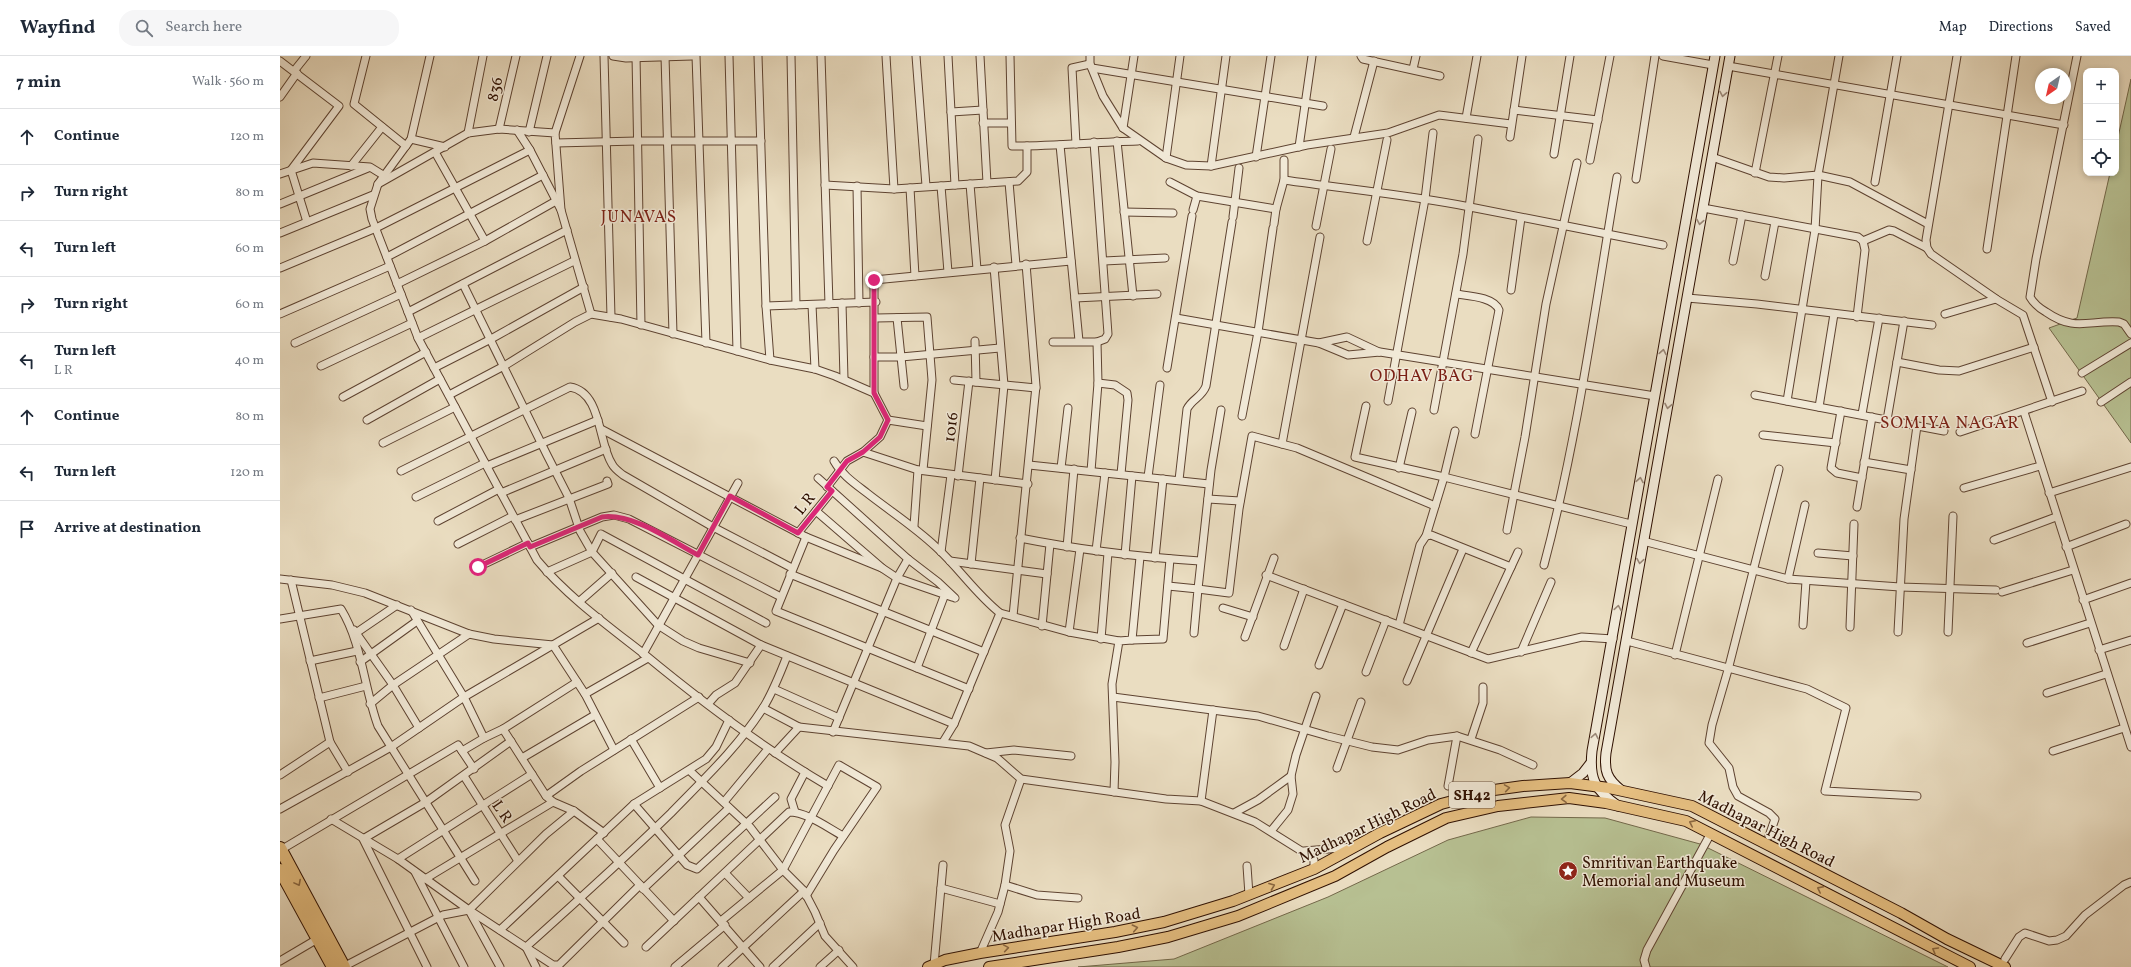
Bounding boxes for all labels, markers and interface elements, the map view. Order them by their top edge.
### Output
search box [119,10,399,46]
text: Wayfind [20,15,95,41]
icon: search [133,17,155,39]
text: Search here [165,17,242,38]
text: Map [1939,18,1967,37]
text: Directions [1989,18,2053,37]
text: Saved [2075,18,2111,37]
north arrow [2035,68,2071,104]
map controls [2083,68,2119,176]
button: + [2083,68,2119,104]
text: 7 min [16,71,61,94]
text: Walk · 560 m [192,73,264,91]
street label: 836 [482,75,509,104]
one-way arrow [1719,91,1728,98]
button: − [2083,104,2119,140]
icon: ahead [16,126,38,148]
text: Continue [54,126,119,147]
text: 120 m [230,128,264,146]
button: locate [2083,140,2119,176]
icon: right [16,182,38,204]
text: Turn right [54,182,128,203]
text: 80 m [235,184,264,202]
district label: JUNAVAS [601,206,677,229]
one-way arrow [1697,219,1705,226]
icon: left [16,238,38,260]
text: Turn left [54,238,116,259]
text: 60 m [236,240,264,258]
route end [865,271,883,289]
icon: right [16,294,38,316]
text: Turn right [54,294,128,315]
text: 60 m [236,296,264,314]
text: Turn left [54,341,116,362]
one-way arrow [1658,349,1667,356]
icon: left [16,350,38,372]
text: 40 m [235,352,264,370]
text: L R [54,362,73,380]
district label: ODHAV BAG [1370,365,1474,388]
one-way arrow [1664,402,1673,409]
icon: ahead [16,406,38,428]
text: Continue [54,406,119,427]
text: 80 m [235,408,264,426]
street label: 1016 [939,411,965,444]
district label: SOMIYA NAGAR [1880,412,2020,435]
icon: left [16,462,38,484]
text: Turn left [54,462,116,483]
text: 120 m [230,464,264,482]
one-way arrow [1635,477,1643,483]
street label: L R [790,488,821,520]
icon: arrive [16,518,38,540]
text: Arrive at destination [54,518,201,539]
route start [469,558,487,576]
one-way arrow [1636,558,1645,564]
one-way arrow [1613,605,1621,612]
one-way arrow [1590,733,1598,739]
road number: SH42 [1449,782,1495,808]
street label: Madhapar High Road [1295,784,1440,870]
one-way arrow [1504,784,1510,793]
street label: Madhapar High Road [1694,786,1838,874]
one-way arrow [1561,794,1568,803]
street label: L R [486,796,517,828]
one-way arrow [1688,820,1696,828]
place label: Smritivan Earthquake Memorial and Museum [1582,853,1745,893]
place icon: Smritivan Earthquake Memorial and Museum [1557,860,1579,882]
one-way arrow [293,879,301,886]
one-way arrow [1269,882,1276,890]
one-way arrow [1817,886,1824,893]
street label: Madhapar High Road [990,903,1142,949]
one-way arrow [1132,924,1138,933]
one-way arrow [1003,944,1009,953]
one-way arrow [1932,947,1939,954]

